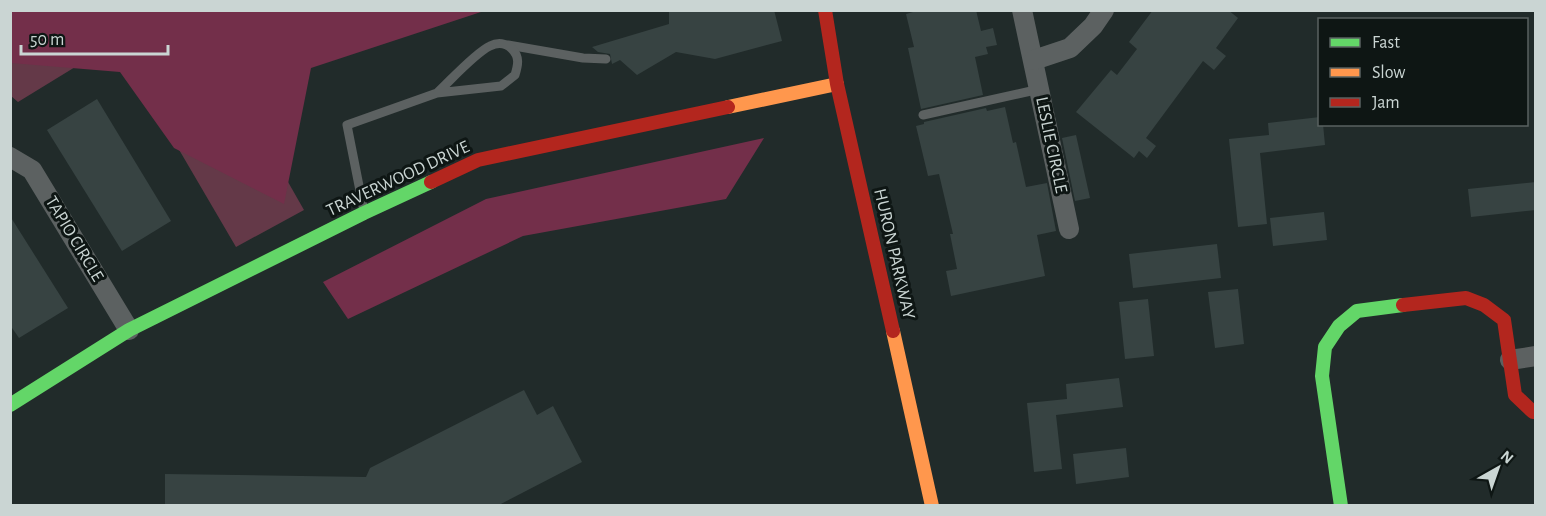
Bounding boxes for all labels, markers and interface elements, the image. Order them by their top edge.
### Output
scale bar [21,18,168,56]
legend [1318,18,1528,126]
text: 50 m [30,31,64,49]
text: Fast [1372,34,1400,52]
text: Slow [1372,64,1405,82]
text: Jam [1372,94,1400,112]
street label: LESLIE CIRCLE [1032,95,1070,195]
street label: TRAVERWOOD DRIVE [324,138,473,220]
street label: HURON PARKWAY [870,187,918,322]
street label: TAPIO CIRCLE [42,193,107,285]
north arrow [1468,438,1528,498]
text: N [1498,448,1516,467]

